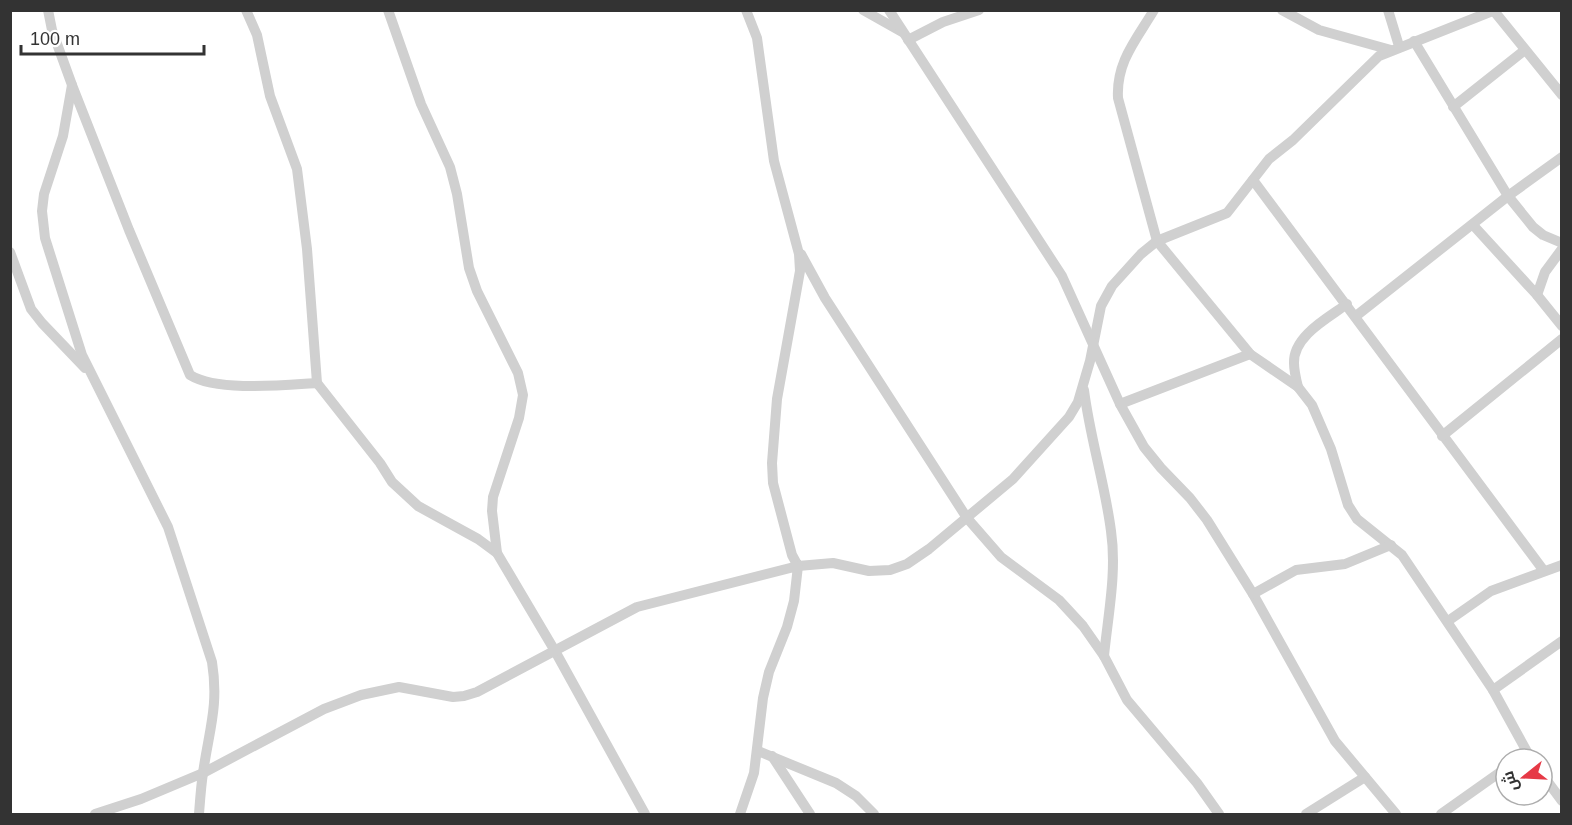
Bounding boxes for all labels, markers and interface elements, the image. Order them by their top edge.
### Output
scale bar [21,18,204,56]
text: 100 m [30,29,80,49]
north arrow [1494,747,1554,807]
text: ش [1499,769,1522,794]

